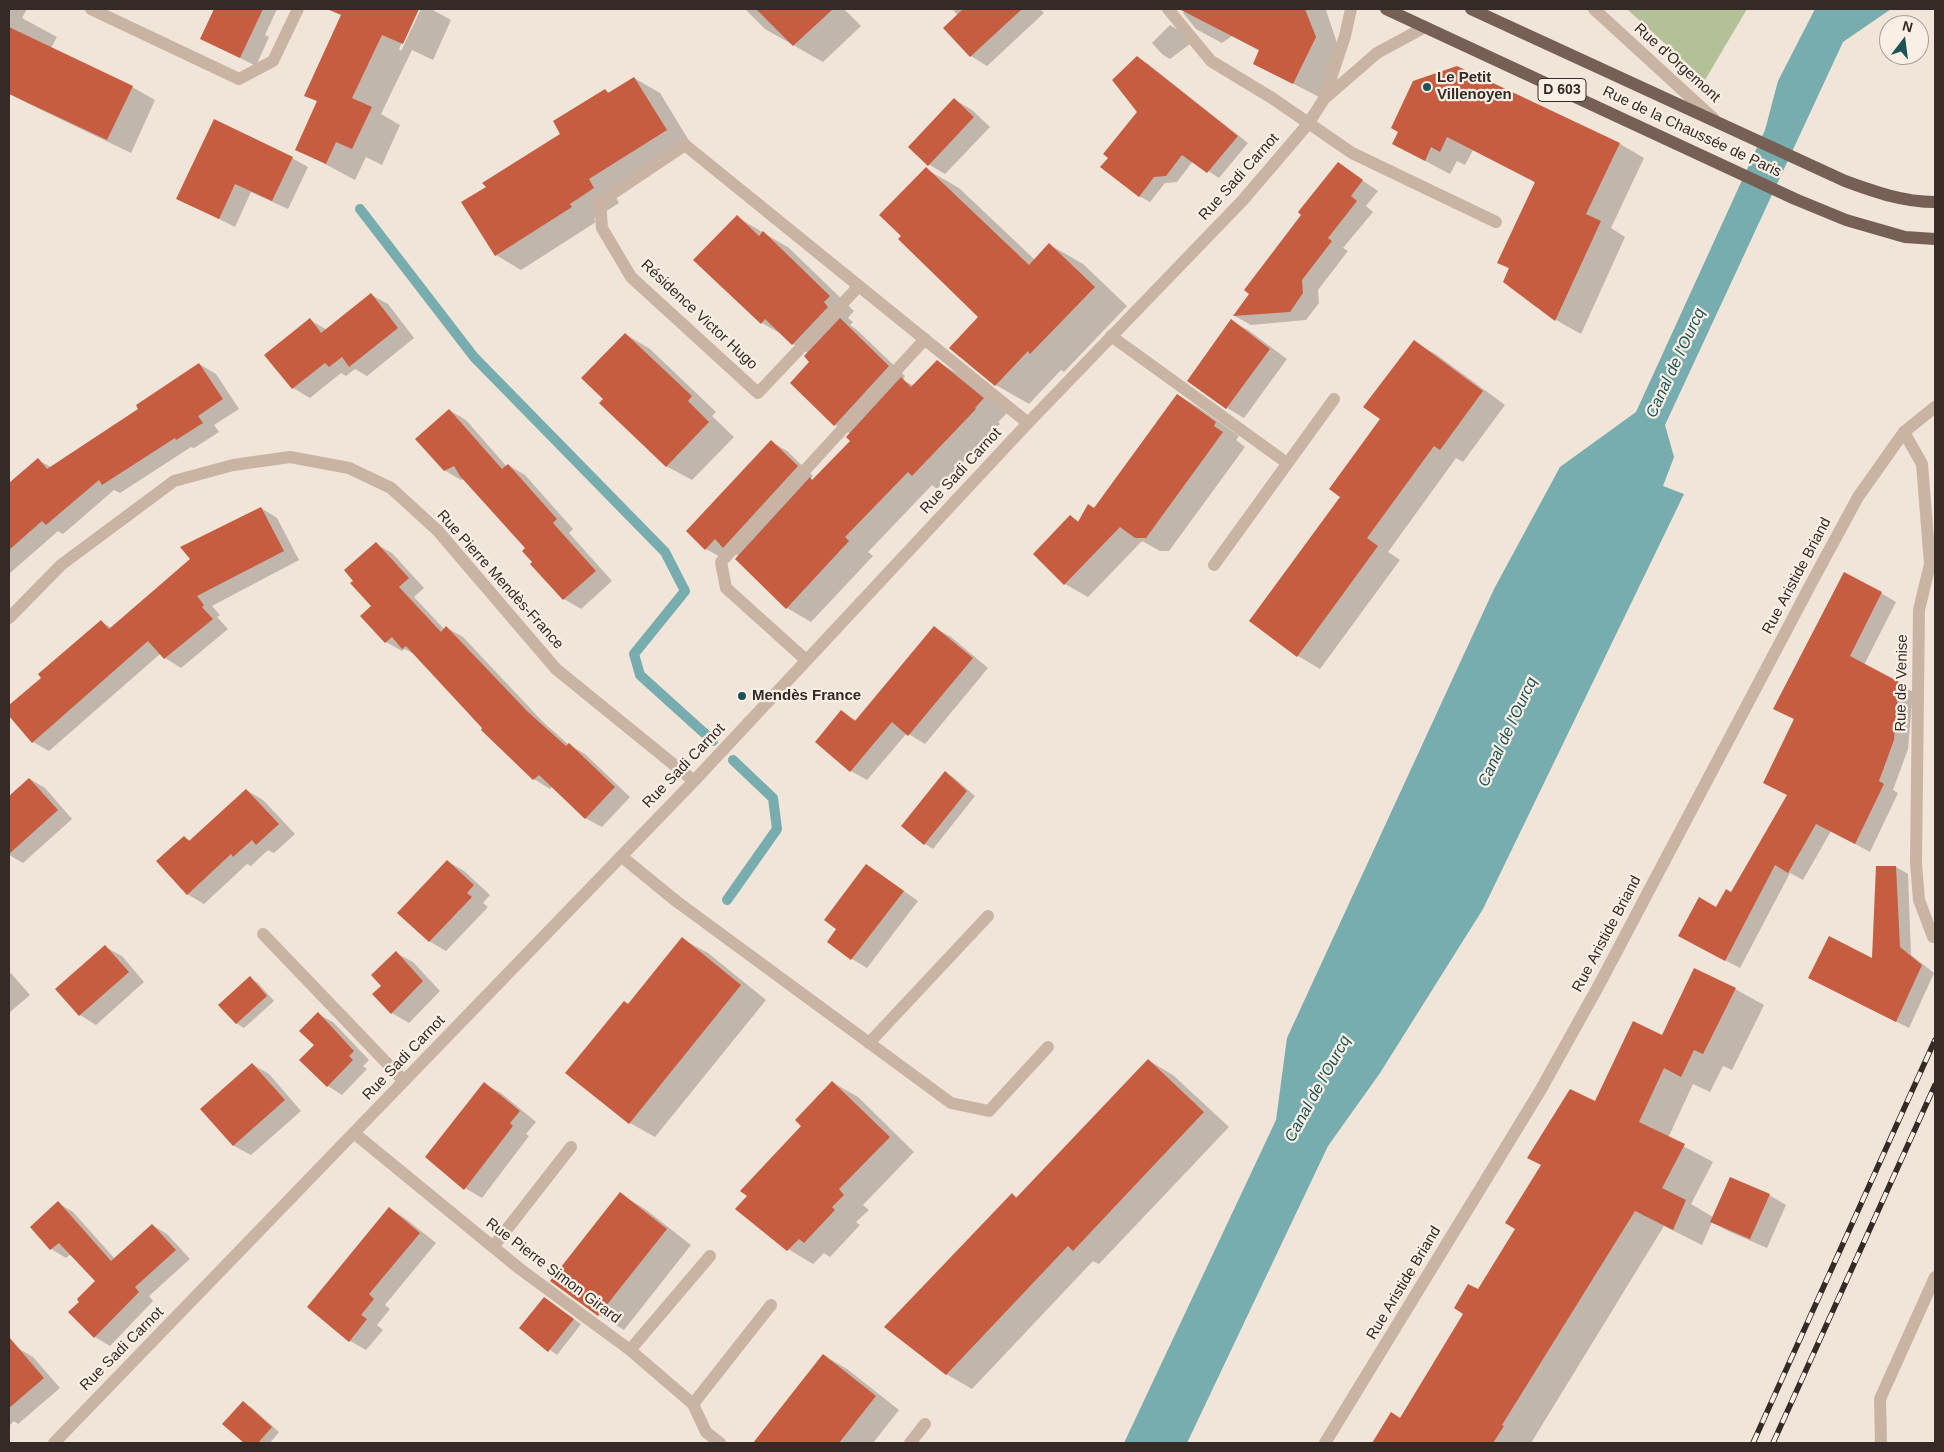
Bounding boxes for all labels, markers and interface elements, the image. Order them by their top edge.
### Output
north arrow [1879,15,1929,65]
text: N [1901,17,1915,36]
street label: Rue d'Orgemont [1630,20,1724,106]
place label: Le Petit Villenoyen [1437,69,1512,104]
road number: D 603 [1538,78,1586,102]
marker: Le Petit Villenoyen [1421,81,1433,93]
street label: Rue de la Chaussée de Paris [1600,83,1784,181]
street label: Rue Sadi Carnot [1195,130,1283,224]
street label: Résidence Victor Hugo [637,256,761,374]
water label: Canal de l'Ourcq [1642,305,1710,421]
street label: Rue Sadi Carnot [917,424,1005,518]
street label: Rue Pierre Mendès-France [433,507,567,653]
street label: Rue Aristide Briand [1759,515,1835,637]
street label: Rue de Venise [1892,634,1912,732]
water label: Canal de l'Ourcq [1474,674,1542,790]
place label: Mendès France [752,687,861,705]
marker: Mendès France [736,690,748,702]
street label: Rue Sadi Carnot [639,720,729,812]
street label: Rue Aristide Briand [1569,873,1645,995]
street label: Rue Sadi Carnot [359,1012,449,1104]
water label: Canal de l'Ourcq [1281,1032,1355,1146]
street label: Rue Pierre Simon Girard [482,1214,624,1328]
street label: Rue Aristide Briand [1363,1223,1445,1343]
street label: Rue Sadi Carnot [76,1303,168,1395]

